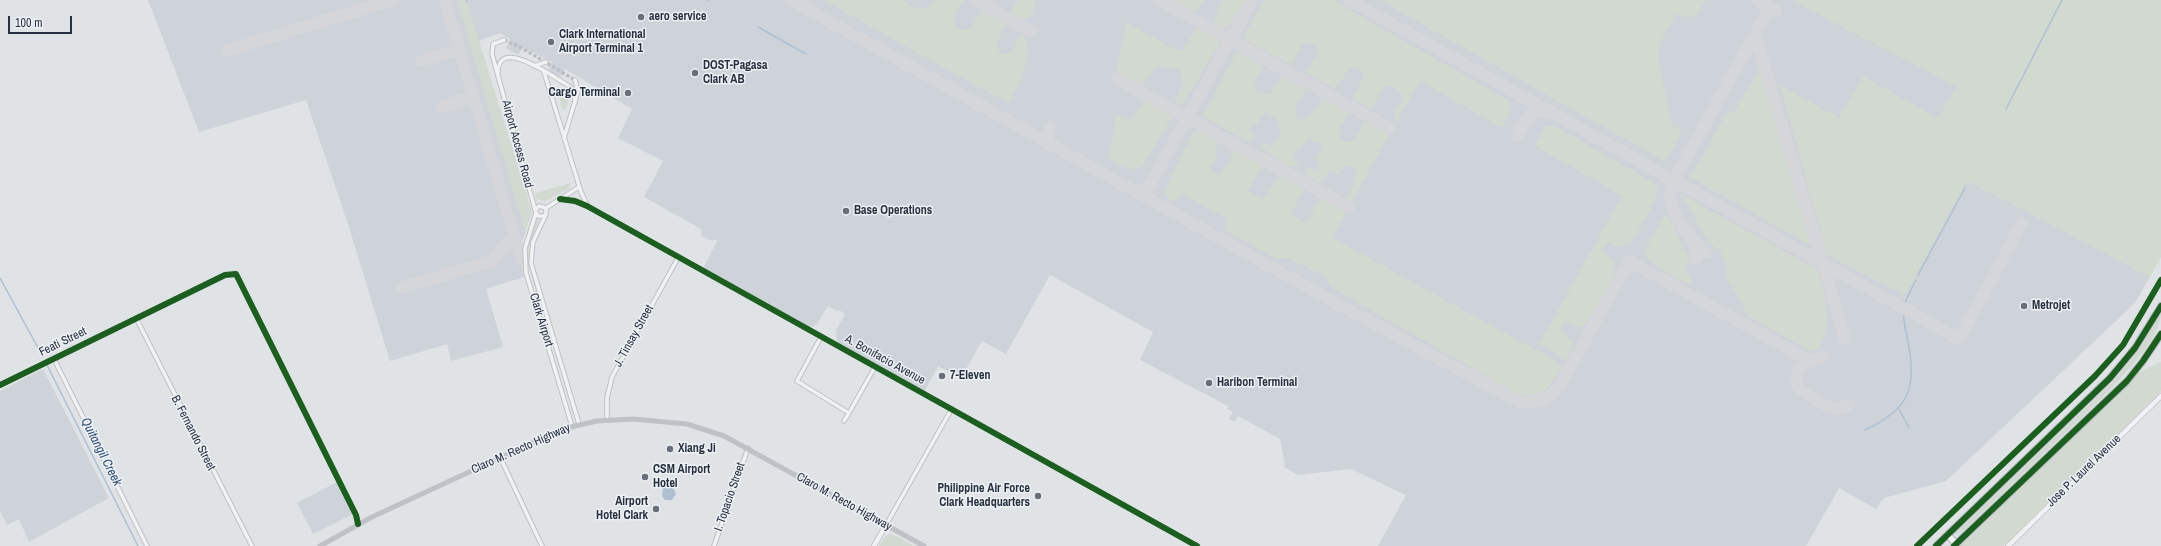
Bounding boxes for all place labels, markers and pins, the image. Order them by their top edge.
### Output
place label: aero service [649,10,706,24]
marker: aero service [636,12,646,22]
place label: Clark International Airport Terminal 1 [559,28,645,56]
marker: Clark International Airport Terminal 1 [546,37,556,47]
place label: DOST-Pagasa Clark AB [703,59,768,87]
marker: DOST-Pagasa Clark AB [690,68,700,78]
place label: Cargo Terminal [549,86,620,100]
marker: Cargo Terminal [623,88,633,98]
place label: Base Operations [854,204,932,218]
marker: Base Operations [841,206,851,216]
place label: Metrojet [2032,299,2070,313]
marker: Metrojet [2019,301,2029,311]
place label: 7-Eleven [950,369,990,383]
marker: 7-Eleven [937,371,947,381]
place label: Haribon Terminal [1217,376,1297,390]
marker: Haribon Terminal [1204,378,1214,388]
place label: Xiang Ji [678,442,716,456]
marker: Xiang Ji [665,444,675,454]
place label: CSM Airport Hotel [653,463,710,491]
marker: CSM Airport Hotel [640,472,650,482]
place label: Philippine Air Force Clark Headquarters [938,482,1030,510]
marker: Philippine Air Force Clark Headquarters [1033,491,1043,501]
place label: Airport Hotel Clark [596,495,648,523]
marker: Airport Hotel Clark [651,504,661,514]

